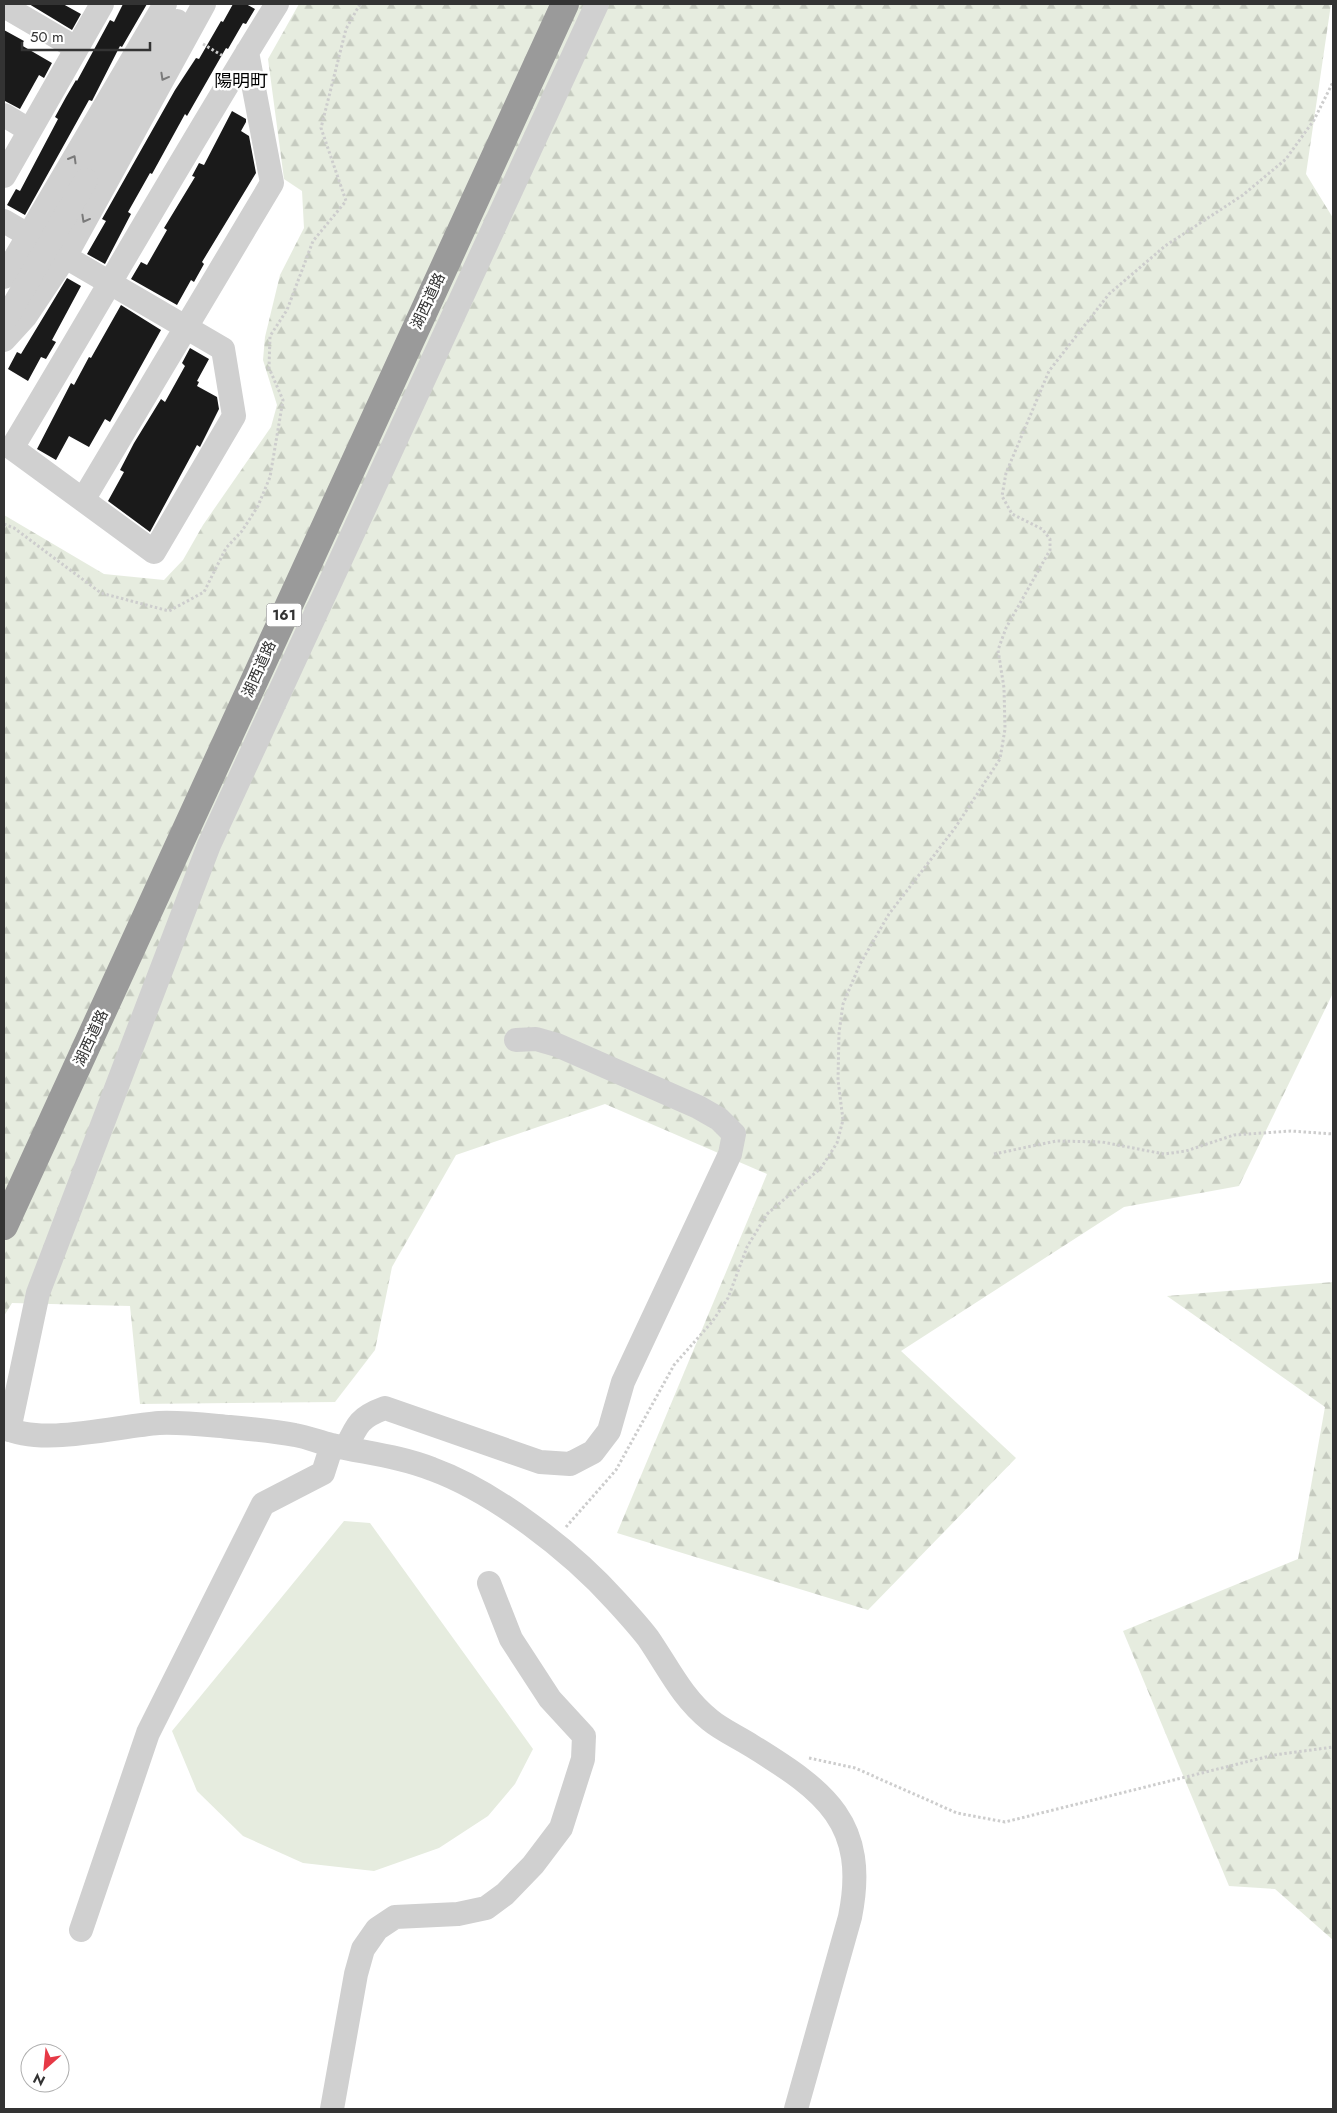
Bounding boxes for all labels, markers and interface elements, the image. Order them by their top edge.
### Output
scale bar [22,20,150,52]
text: 50 m [30,26,64,48]
district label: 陽明町 [214,68,268,94]
one-way arrow [160,72,170,81]
one-way arrow [67,156,77,165]
one-way arrow [81,214,91,223]
street label: 湖西道路 [405,269,451,333]
road number: 161 [266,604,302,626]
street label: 湖西道路 [237,637,281,701]
street label: 湖西道路 [68,1006,114,1070]
north arrow [20,2043,70,2093]
text: N [30,2068,49,2091]

